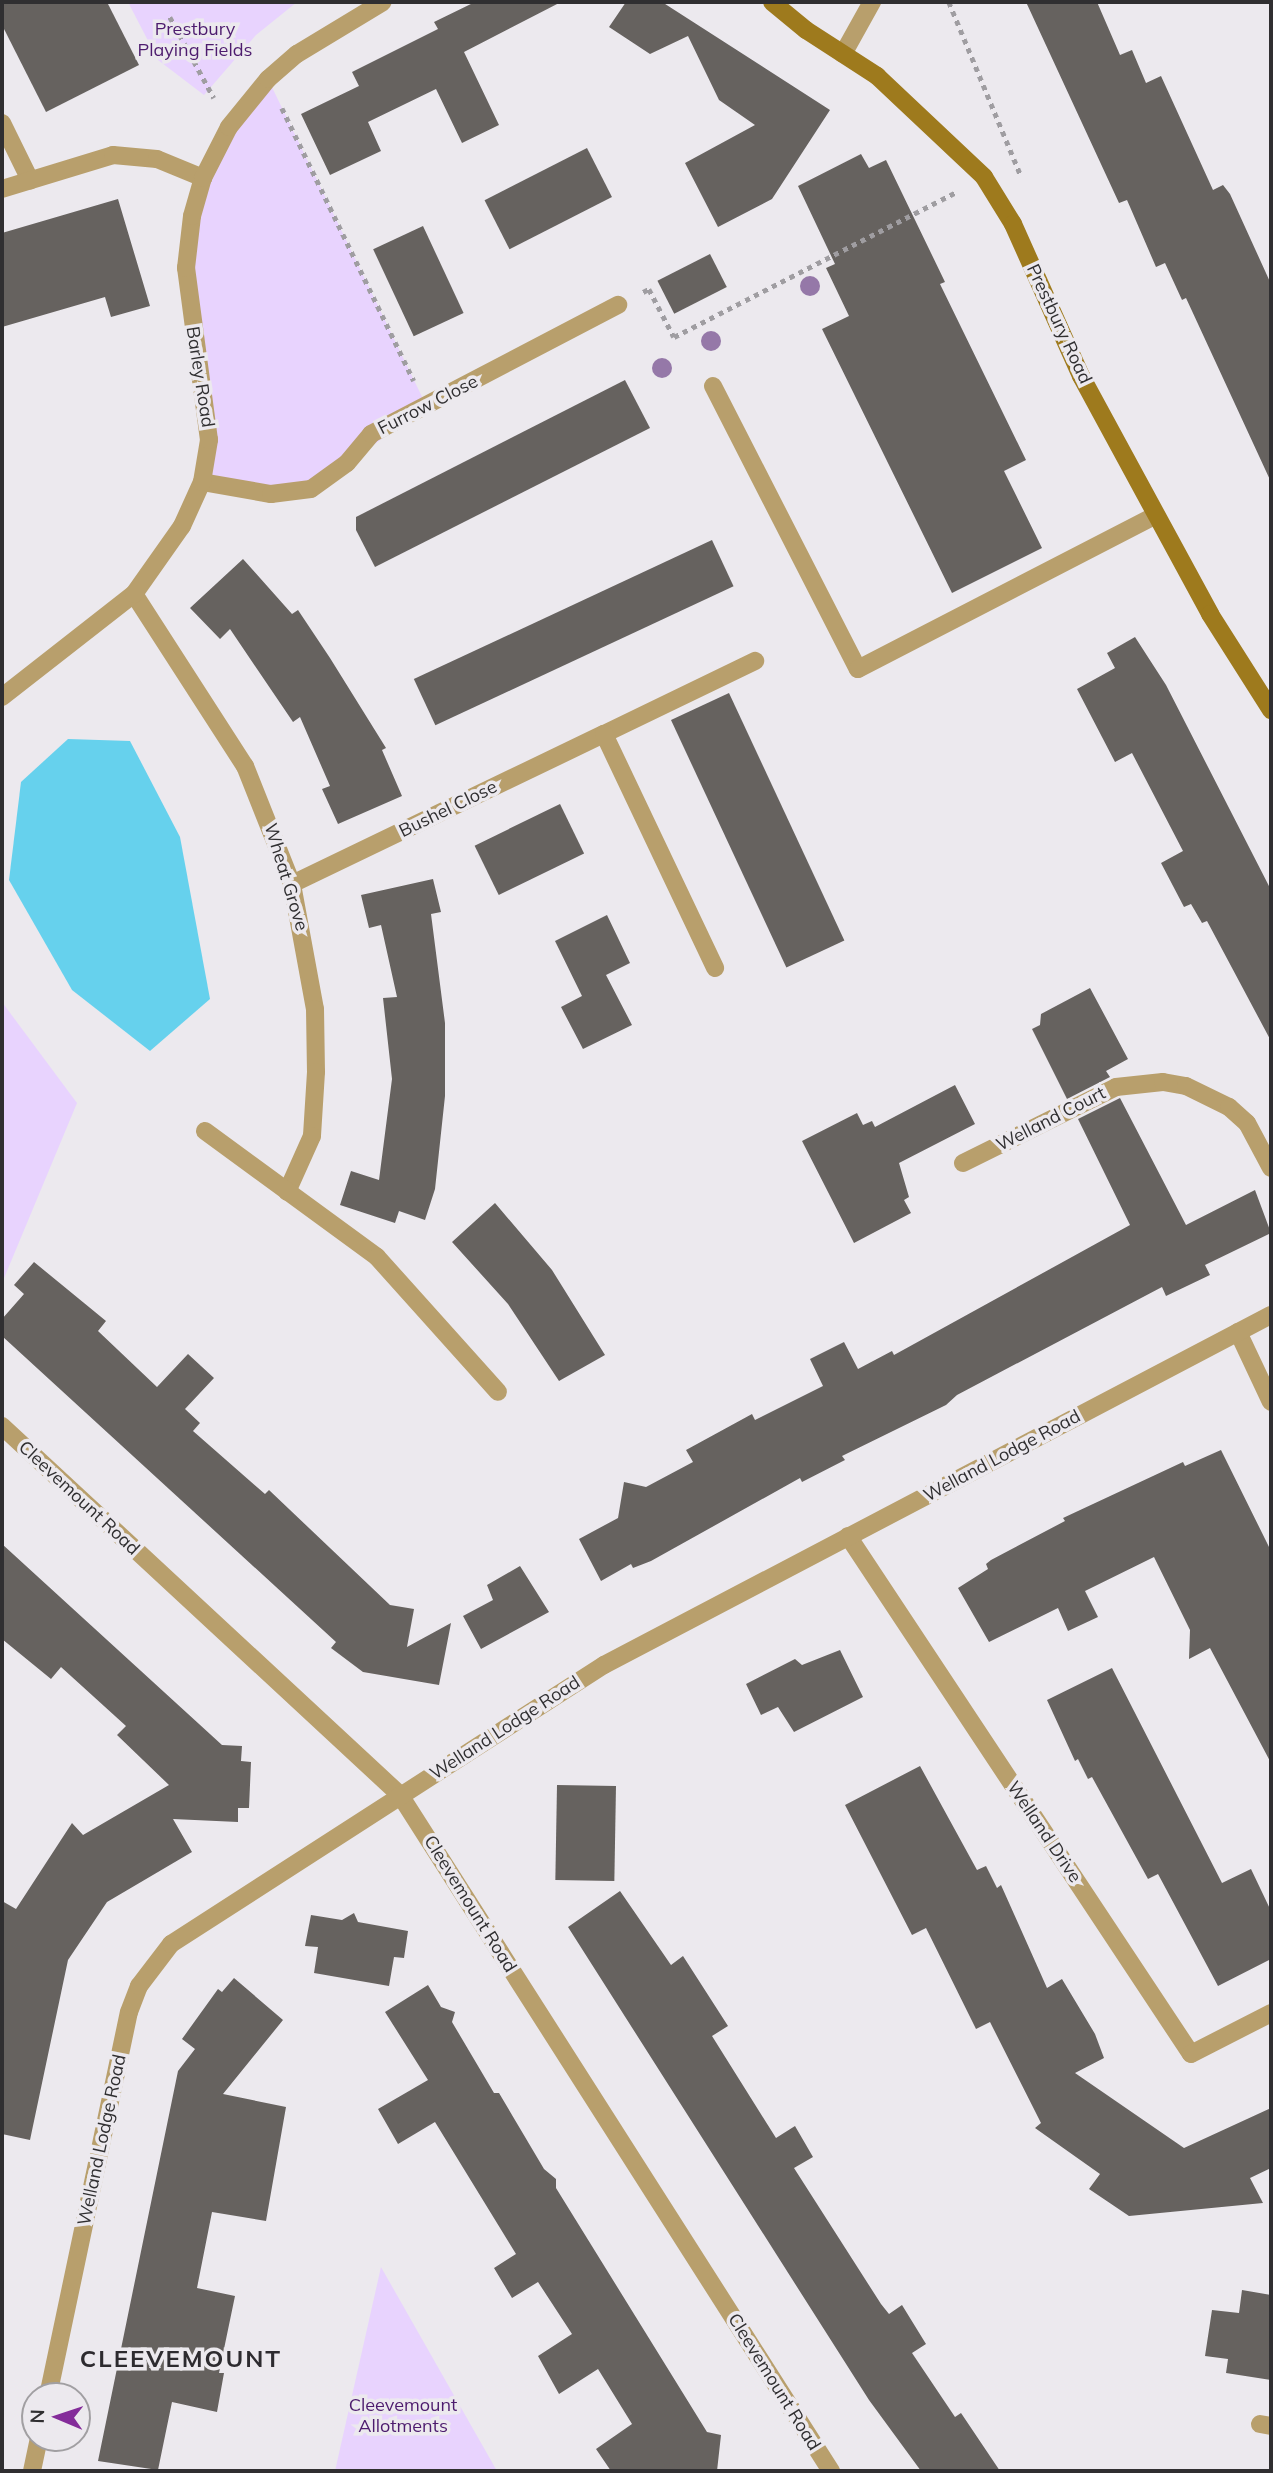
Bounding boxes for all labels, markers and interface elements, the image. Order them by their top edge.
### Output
park label: Prestbury Playing Fields [138,19,252,61]
street label: Prestbury Road [1022,261,1096,387]
street label: Barley Road [181,325,219,429]
street label: Furrow Close [374,371,482,439]
street label: Bushel Close [395,776,501,842]
street label: Wheat Grove [259,821,313,933]
street label: Welland Court [993,1082,1109,1156]
street label: Welland Lodge Road [920,1406,1084,1506]
street label: Cleevemount Road [14,1436,144,1560]
street label: Welland Lodge Road [426,1671,584,1785]
street label: Welland Drive [1002,1777,1086,1887]
street label: Cleevemount Road [419,1832,521,1976]
street label: Welland Lodge Road [73,2052,131,2228]
street label: Cleevemount Road [723,2310,825,2454]
district label: CLEEVEMOUNT [81,2345,281,2373]
north arrow [21,2382,91,2452]
park label: Cleevemount Allotments [349,2395,457,2438]
text: N [25,2409,49,2424]

